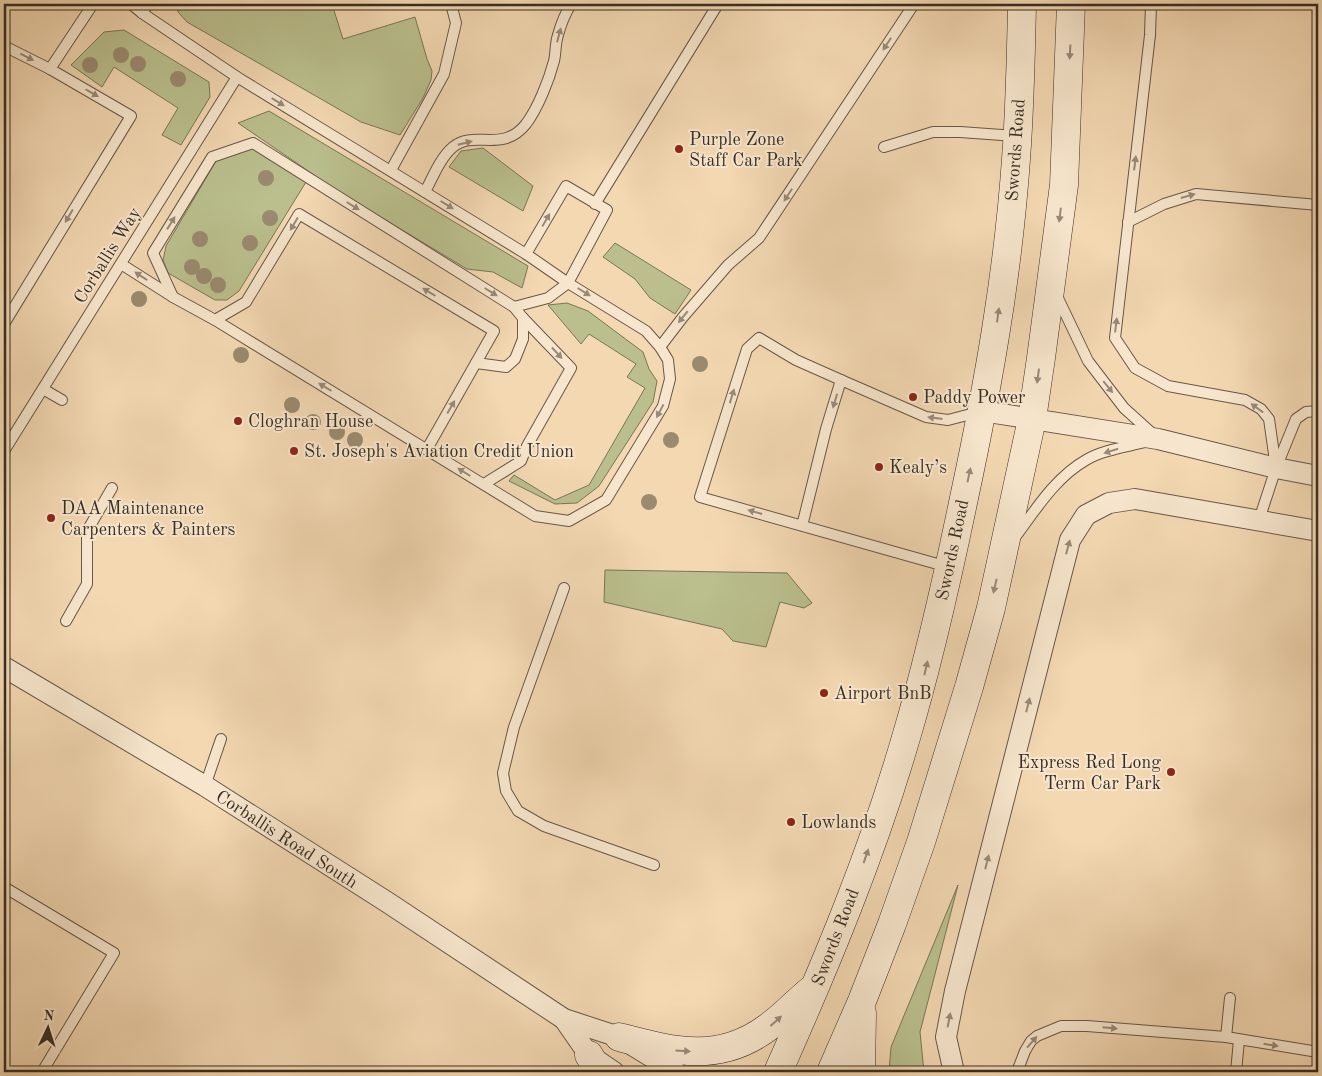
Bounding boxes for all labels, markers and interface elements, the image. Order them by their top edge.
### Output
one-way arrow [555,27,563,42]
one-way arrow [883,38,892,51]
one-way arrow [1065,45,1073,61]
one-way arrow [19,53,34,61]
one-way arrow [85,89,98,98]
one-way arrow [272,97,285,106]
street label: Swords Road [1003,98,1029,202]
place label: Purple Zone Staff Car Park [689,131,803,170]
one-way arrow [458,138,473,146]
marker: Purple Zone Staff Car Park [673,143,685,155]
one-way arrow [1131,155,1139,171]
one-way arrow [783,188,793,201]
one-way arrow [1181,192,1196,200]
one-way arrow [440,200,453,210]
one-way arrow [347,202,360,211]
street label: Corballis Way [71,204,145,307]
one-way arrow [1056,207,1064,223]
one-way arrow [65,210,74,223]
one-way arrow [541,213,550,226]
one-way arrow [167,216,176,230]
one-way arrow [289,217,298,230]
one-way arrow [134,272,148,281]
one-way arrow [422,288,435,297]
one-way arrow [485,288,498,297]
one-way arrow [577,288,590,297]
one-way arrow [995,307,1003,323]
one-way arrow [677,310,688,323]
one-way arrow [1112,317,1120,333]
one-way arrow [551,347,563,359]
one-way arrow [1034,368,1042,384]
one-way arrow [1102,381,1113,394]
one-way arrow [319,383,332,392]
one-way arrow [728,389,736,404]
place label: Paddy Power [923,389,1026,407]
marker: Paddy Power [907,391,919,403]
one-way arrow [830,393,838,408]
one-way arrow [447,399,455,414]
one-way arrow [656,403,664,418]
one-way arrow [1250,403,1264,413]
place label: Cloghran House [248,413,373,431]
one-way arrow [926,414,942,422]
marker: Cloghran House [232,415,244,427]
place label: St. Joseph's Aviation Credit Union [304,443,574,461]
marker: St. Joseph's Aviation Credit Union [288,445,300,457]
one-way arrow [1103,448,1118,455]
place label: Kealy’s [889,459,947,477]
marker: Kealy’s [873,461,885,473]
one-way arrow [457,467,470,476]
one-way arrow [965,467,973,482]
street label: Swords Road [933,498,972,602]
place label: DAA Maintenance Carpenters & Painters [61,500,236,539]
one-way arrow [748,508,763,516]
marker: DAA Maintenance Carpenters & Painters [45,512,57,524]
one-way arrow [1064,540,1072,555]
one-way arrow [991,579,999,594]
one-way arrow [922,660,930,675]
place label: Airport BnB [834,685,932,703]
marker: Airport BnB [818,687,830,699]
one-way arrow [1024,697,1032,712]
place label: Express Red Long Term Car Park [1018,754,1161,793]
marker: Express Red Long Term Car Park [1165,766,1177,778]
street label: Corballis Road South [212,787,361,892]
place label: Lowlands [801,814,877,832]
marker: Lowlands [785,816,797,828]
one-way arrow [862,848,870,863]
one-way arrow [984,855,992,870]
street label: Swords Road [809,886,863,989]
north arrow [22,1004,72,1054]
text: N [43,1009,55,1023]
one-way arrow [946,1012,954,1028]
one-way arrow [769,1015,782,1026]
one-way arrow [1102,1024,1118,1032]
one-way arrow [1026,1037,1038,1049]
one-way arrow [1264,1041,1280,1049]
one-way arrow [676,1047,692,1055]

